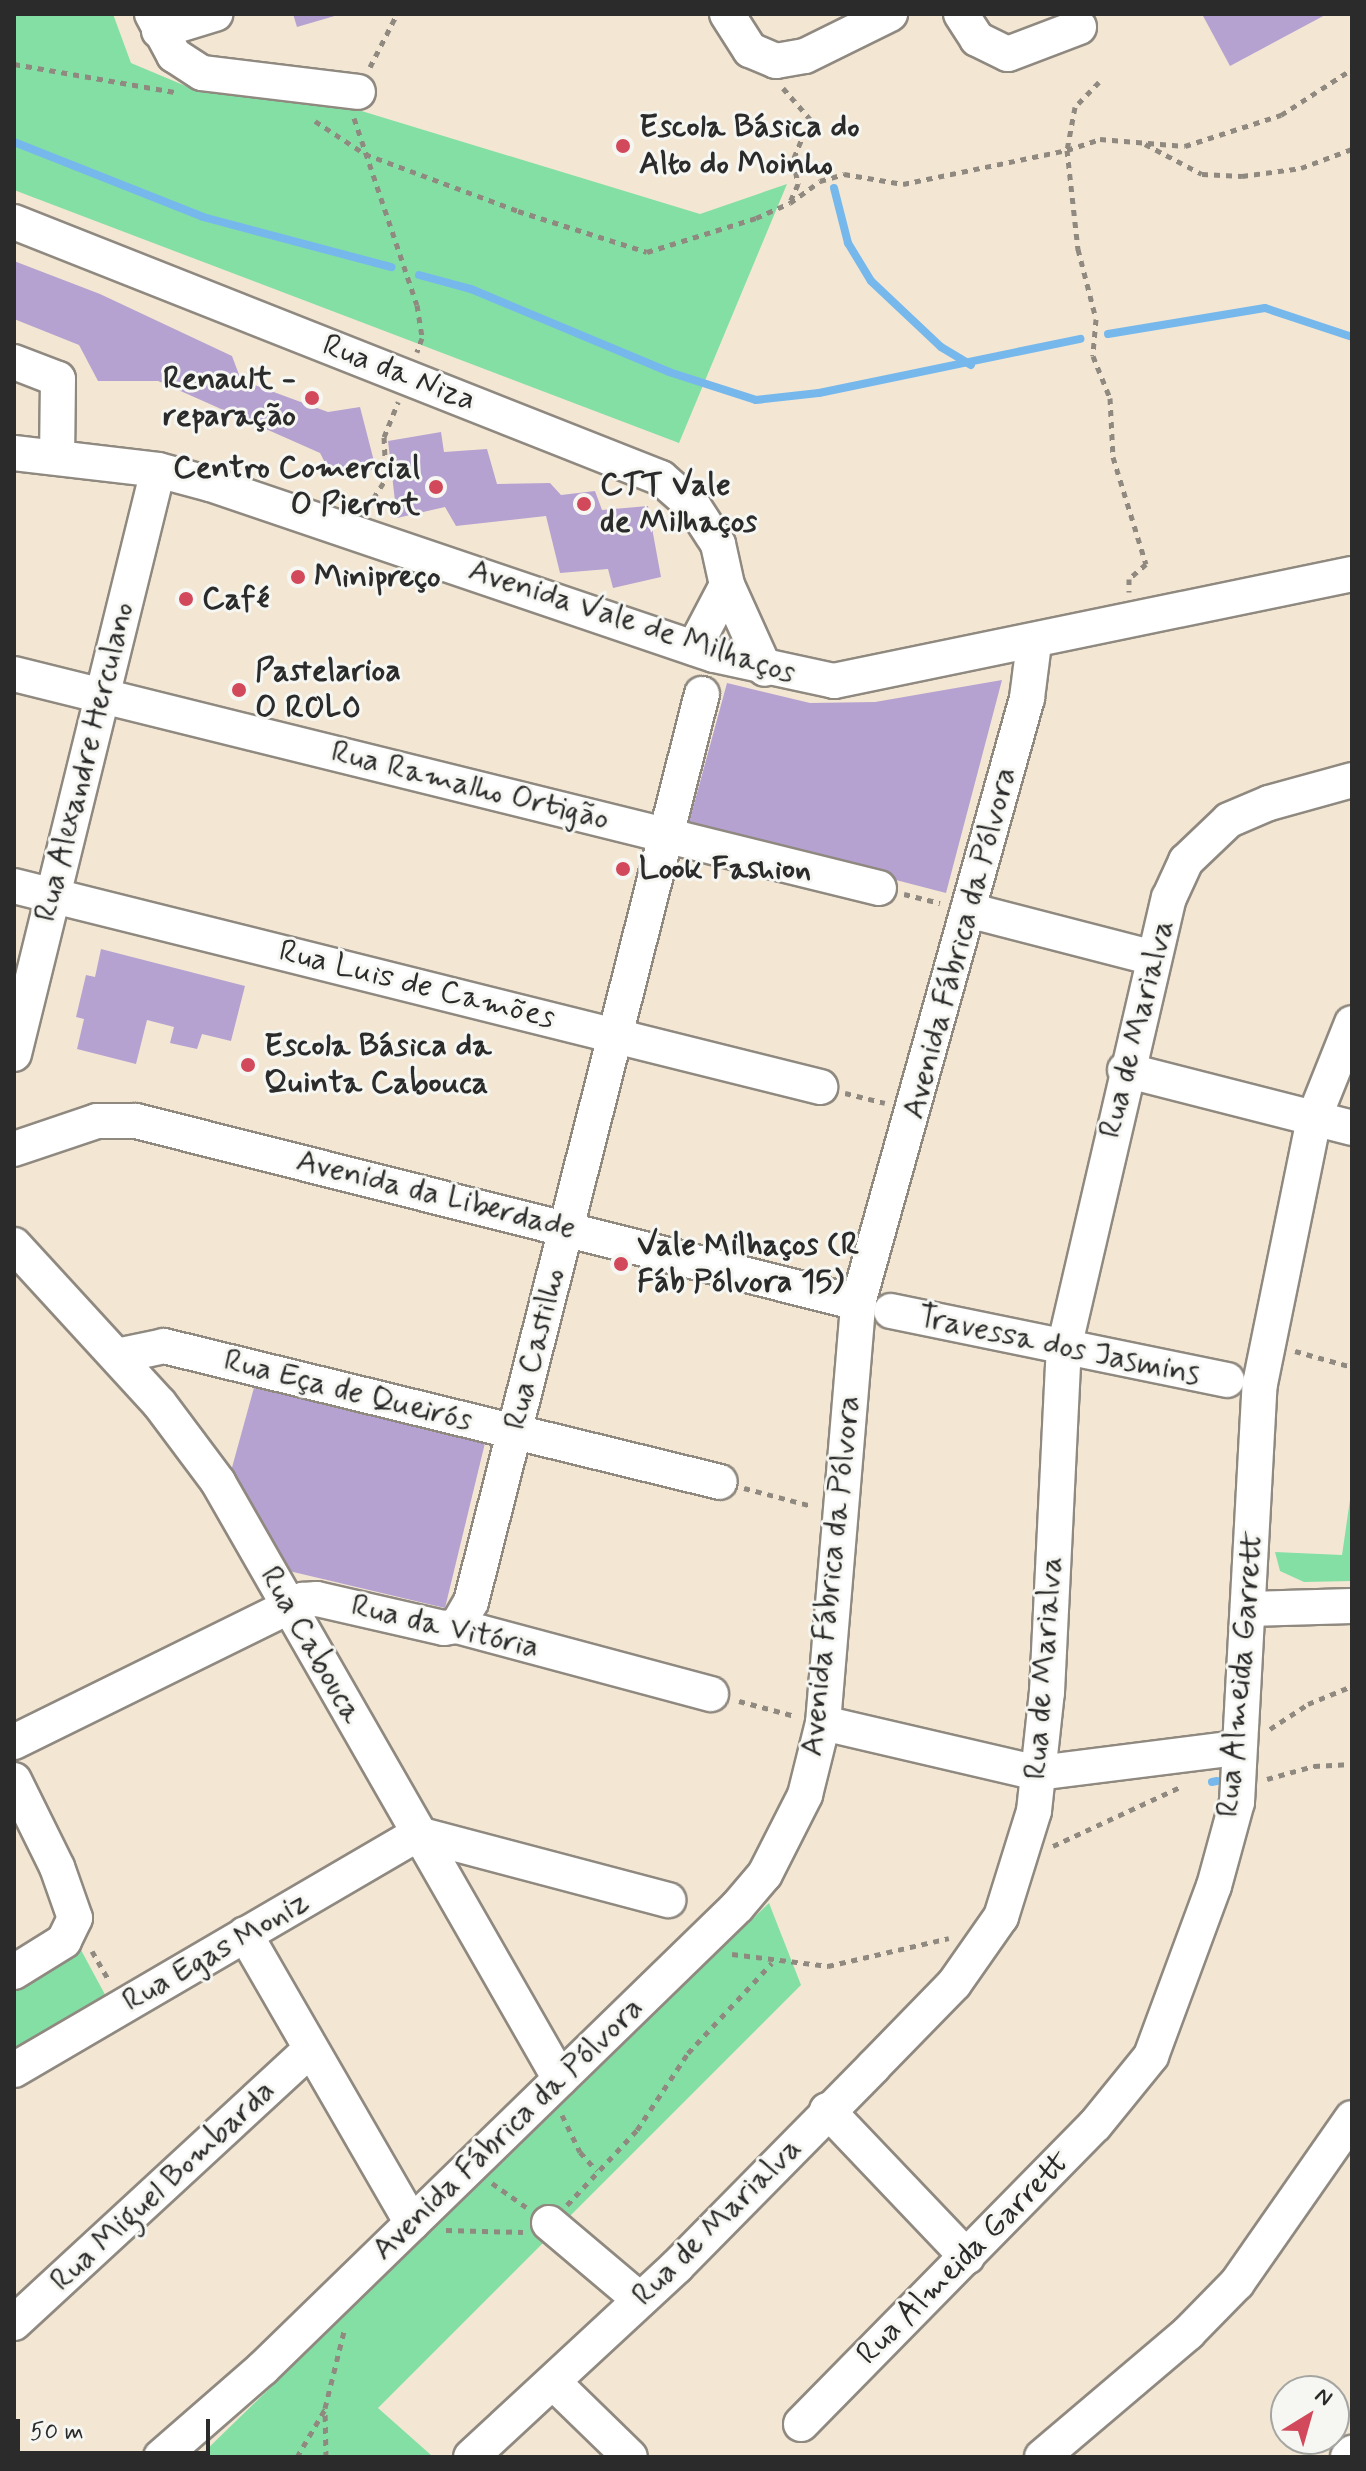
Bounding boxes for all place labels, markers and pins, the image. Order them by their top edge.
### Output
place label: Escola Básica do Alto do Moinho [639,109,859,184]
marker: Escola Básica do Alto do Moinho [614,137,632,155]
place label: Renault - reparação [163,361,296,436]
marker: Renault - reparação [303,389,321,407]
place label: Centro Comercial O Pierrot [173,450,420,525]
place label: CTT Vale de Milhaços [600,467,752,542]
marker: Centro Comercial O Pierrot [427,478,445,496]
marker: CTT Vale de Milhaços [575,495,593,513]
place label: Minipreço [314,558,441,596]
marker: Minipreço [289,568,307,586]
place label: Café [202,580,270,618]
marker: Café [177,590,195,608]
place label: Pastelarioa O ROLO [255,653,401,728]
marker: Pastelarioa O ROLO [230,681,248,699]
place label: Look Fashion [639,850,807,888]
marker: Look Fashion [614,860,632,878]
place label: Escola Básica da Quinta Cabouca [264,1028,488,1103]
marker: Escola Básica da Quinta Cabouca [239,1056,257,1074]
place label: Vale Milhaços (R Fáb Pólvora 15) [637,1227,858,1302]
marker: Vale Milhaços (R Fáb Pólvora 15) [612,1255,630,1273]

